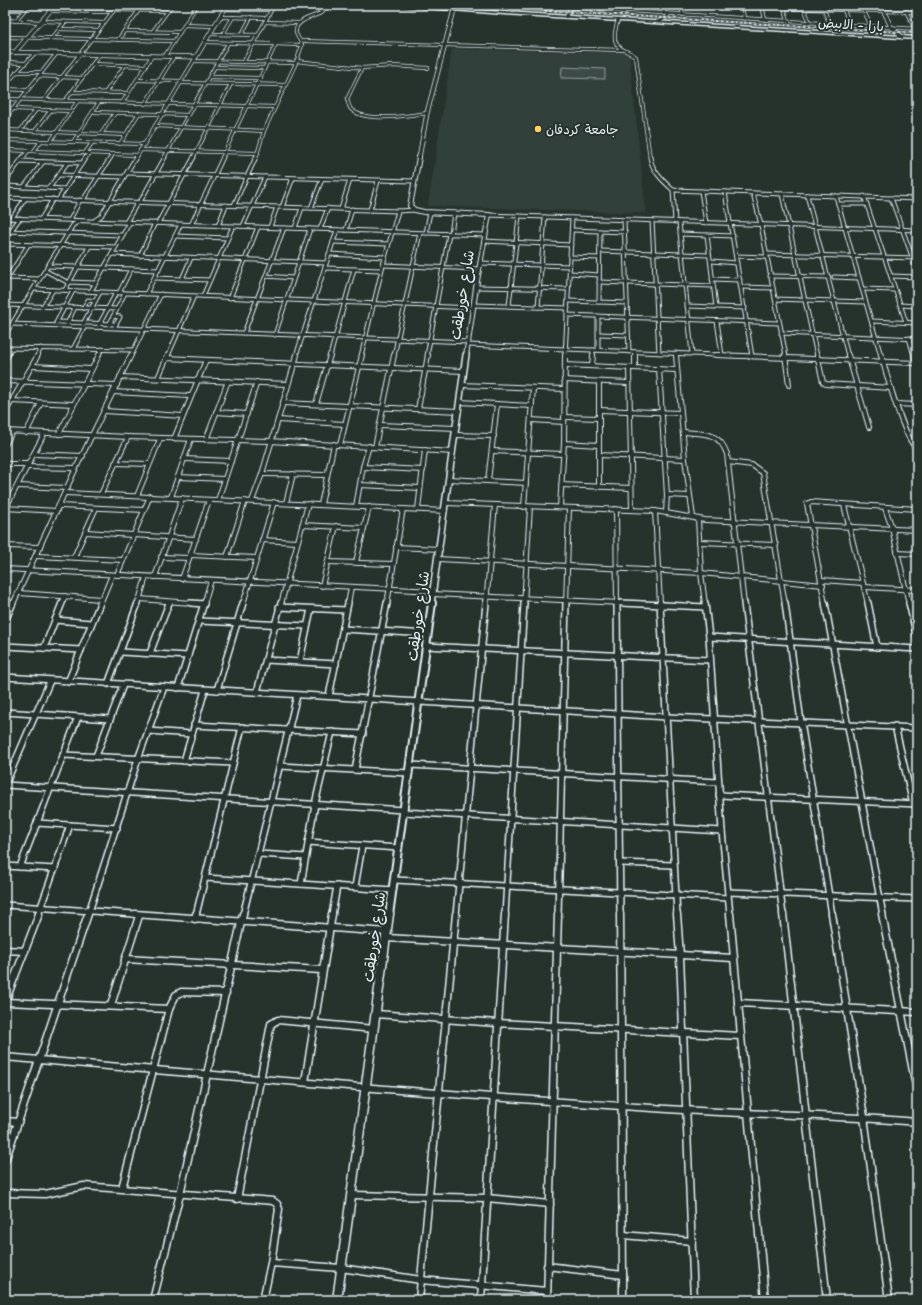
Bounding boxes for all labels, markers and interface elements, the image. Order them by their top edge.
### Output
street label: بارا - الابيض [818,14,884,35]
place label: جامعة كردفان [546,121,619,138]
marker: جامعة كردفان [533,124,543,134]
street label: شارع خورطقت [445,249,479,341]
street label: شارع خورطقت [402,570,434,662]
street label: شارع خورطقت [358,891,390,983]

